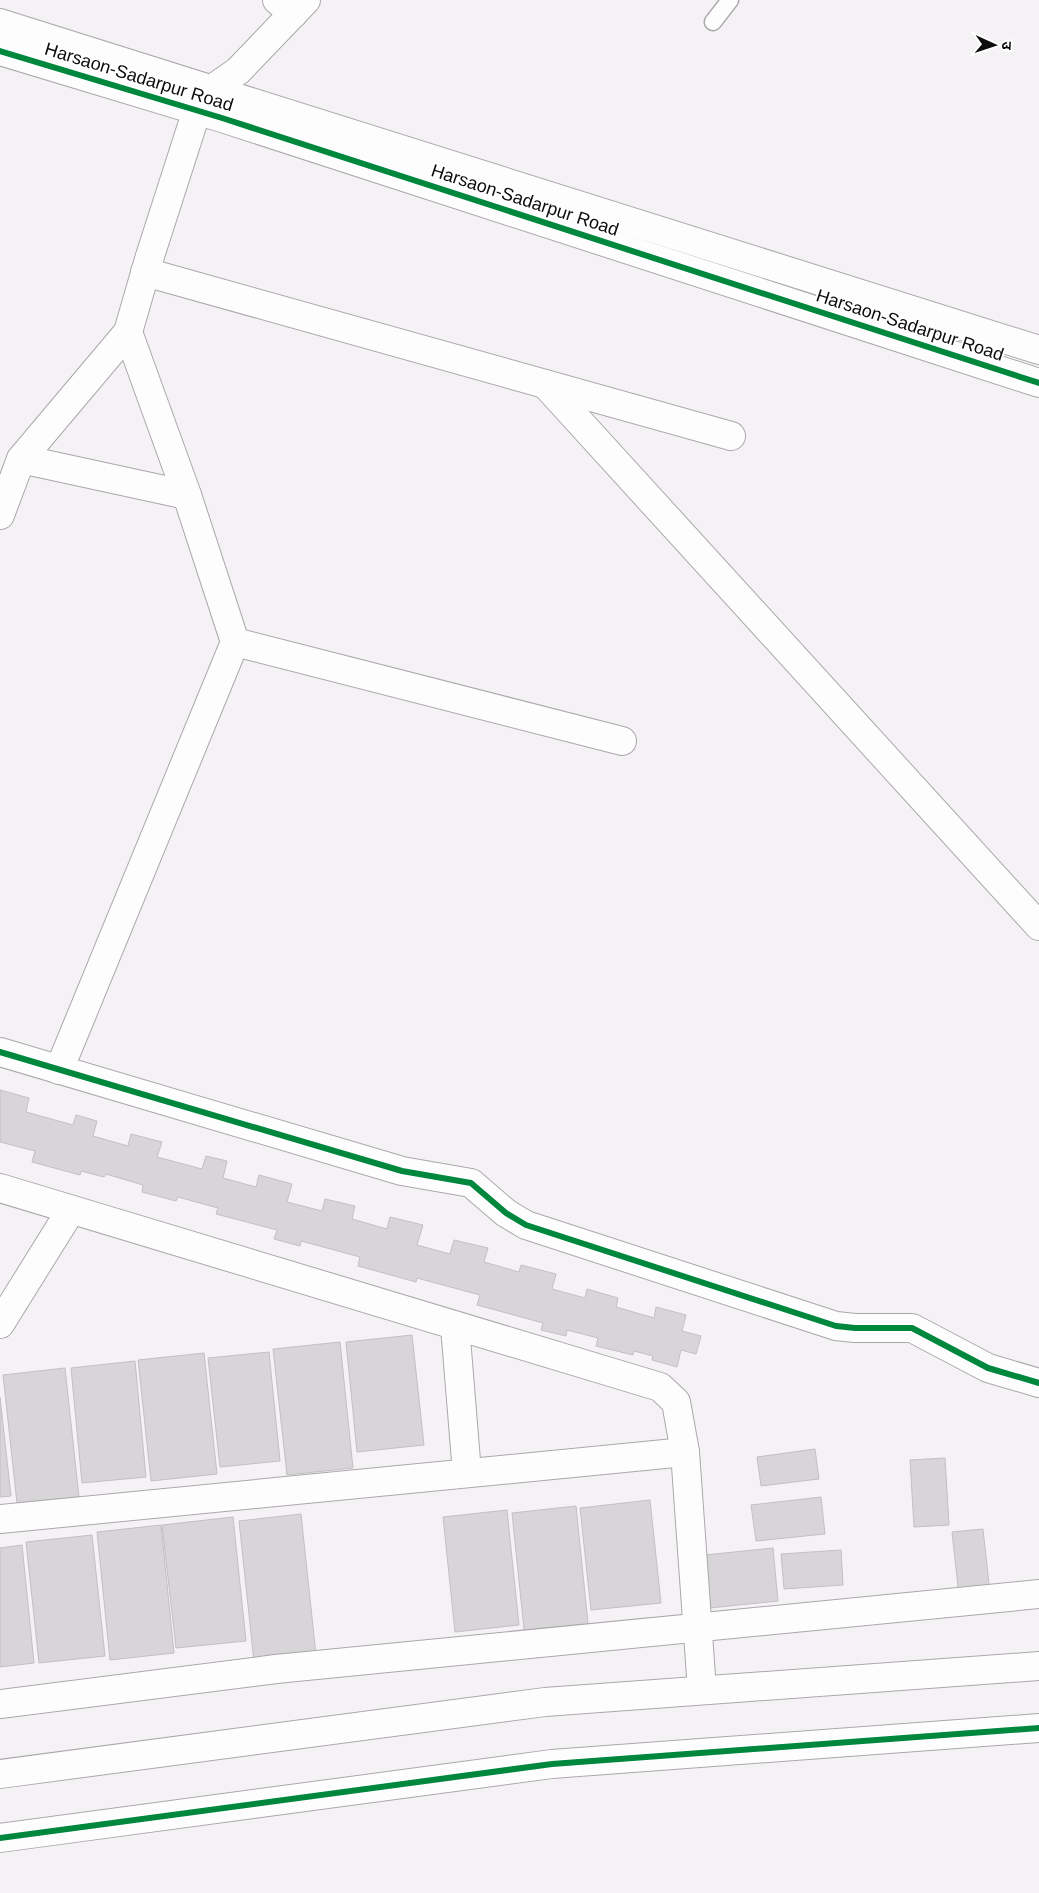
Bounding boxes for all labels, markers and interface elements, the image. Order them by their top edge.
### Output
north arrow [969,20,1019,70]
street label: Harsaon-Sadarpur Road [42,39,236,115]
text: उ [999,41,1015,51]
street label: Harsaon-Sadarpur Road [429,160,621,240]
street label: Harsaon-Sadarpur Road [814,285,1006,365]

